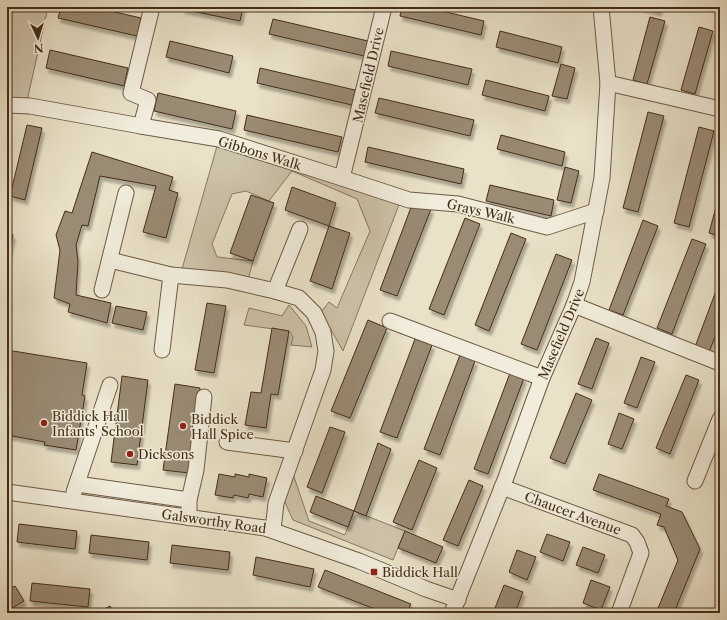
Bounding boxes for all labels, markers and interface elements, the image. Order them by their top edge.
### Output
north arrow [18,18,58,58]
street label: Masefield Drive [349,26,387,124]
text: N [33,41,44,55]
street label: Gibbons Walk [216,133,304,173]
street label: Grays Walk [445,195,517,227]
street label: Masefield Drive [535,286,587,382]
place label: Biddick Hall Infants' School [52,408,144,439]
place label: Biddick Hall Spice [191,411,254,442]
marker: Biddick Hall Infants' School [39,418,49,428]
marker: Biddick Hall Spice [178,421,188,431]
place label: Dicksons [138,446,195,462]
marker: Dicksons [125,449,135,459]
street label: Chaucer Avenue [523,488,623,538]
street label: Galsworthy Road [161,506,267,536]
place label: Biddick Hall [382,564,458,580]
marker: Biddick Hall [369,567,379,577]

